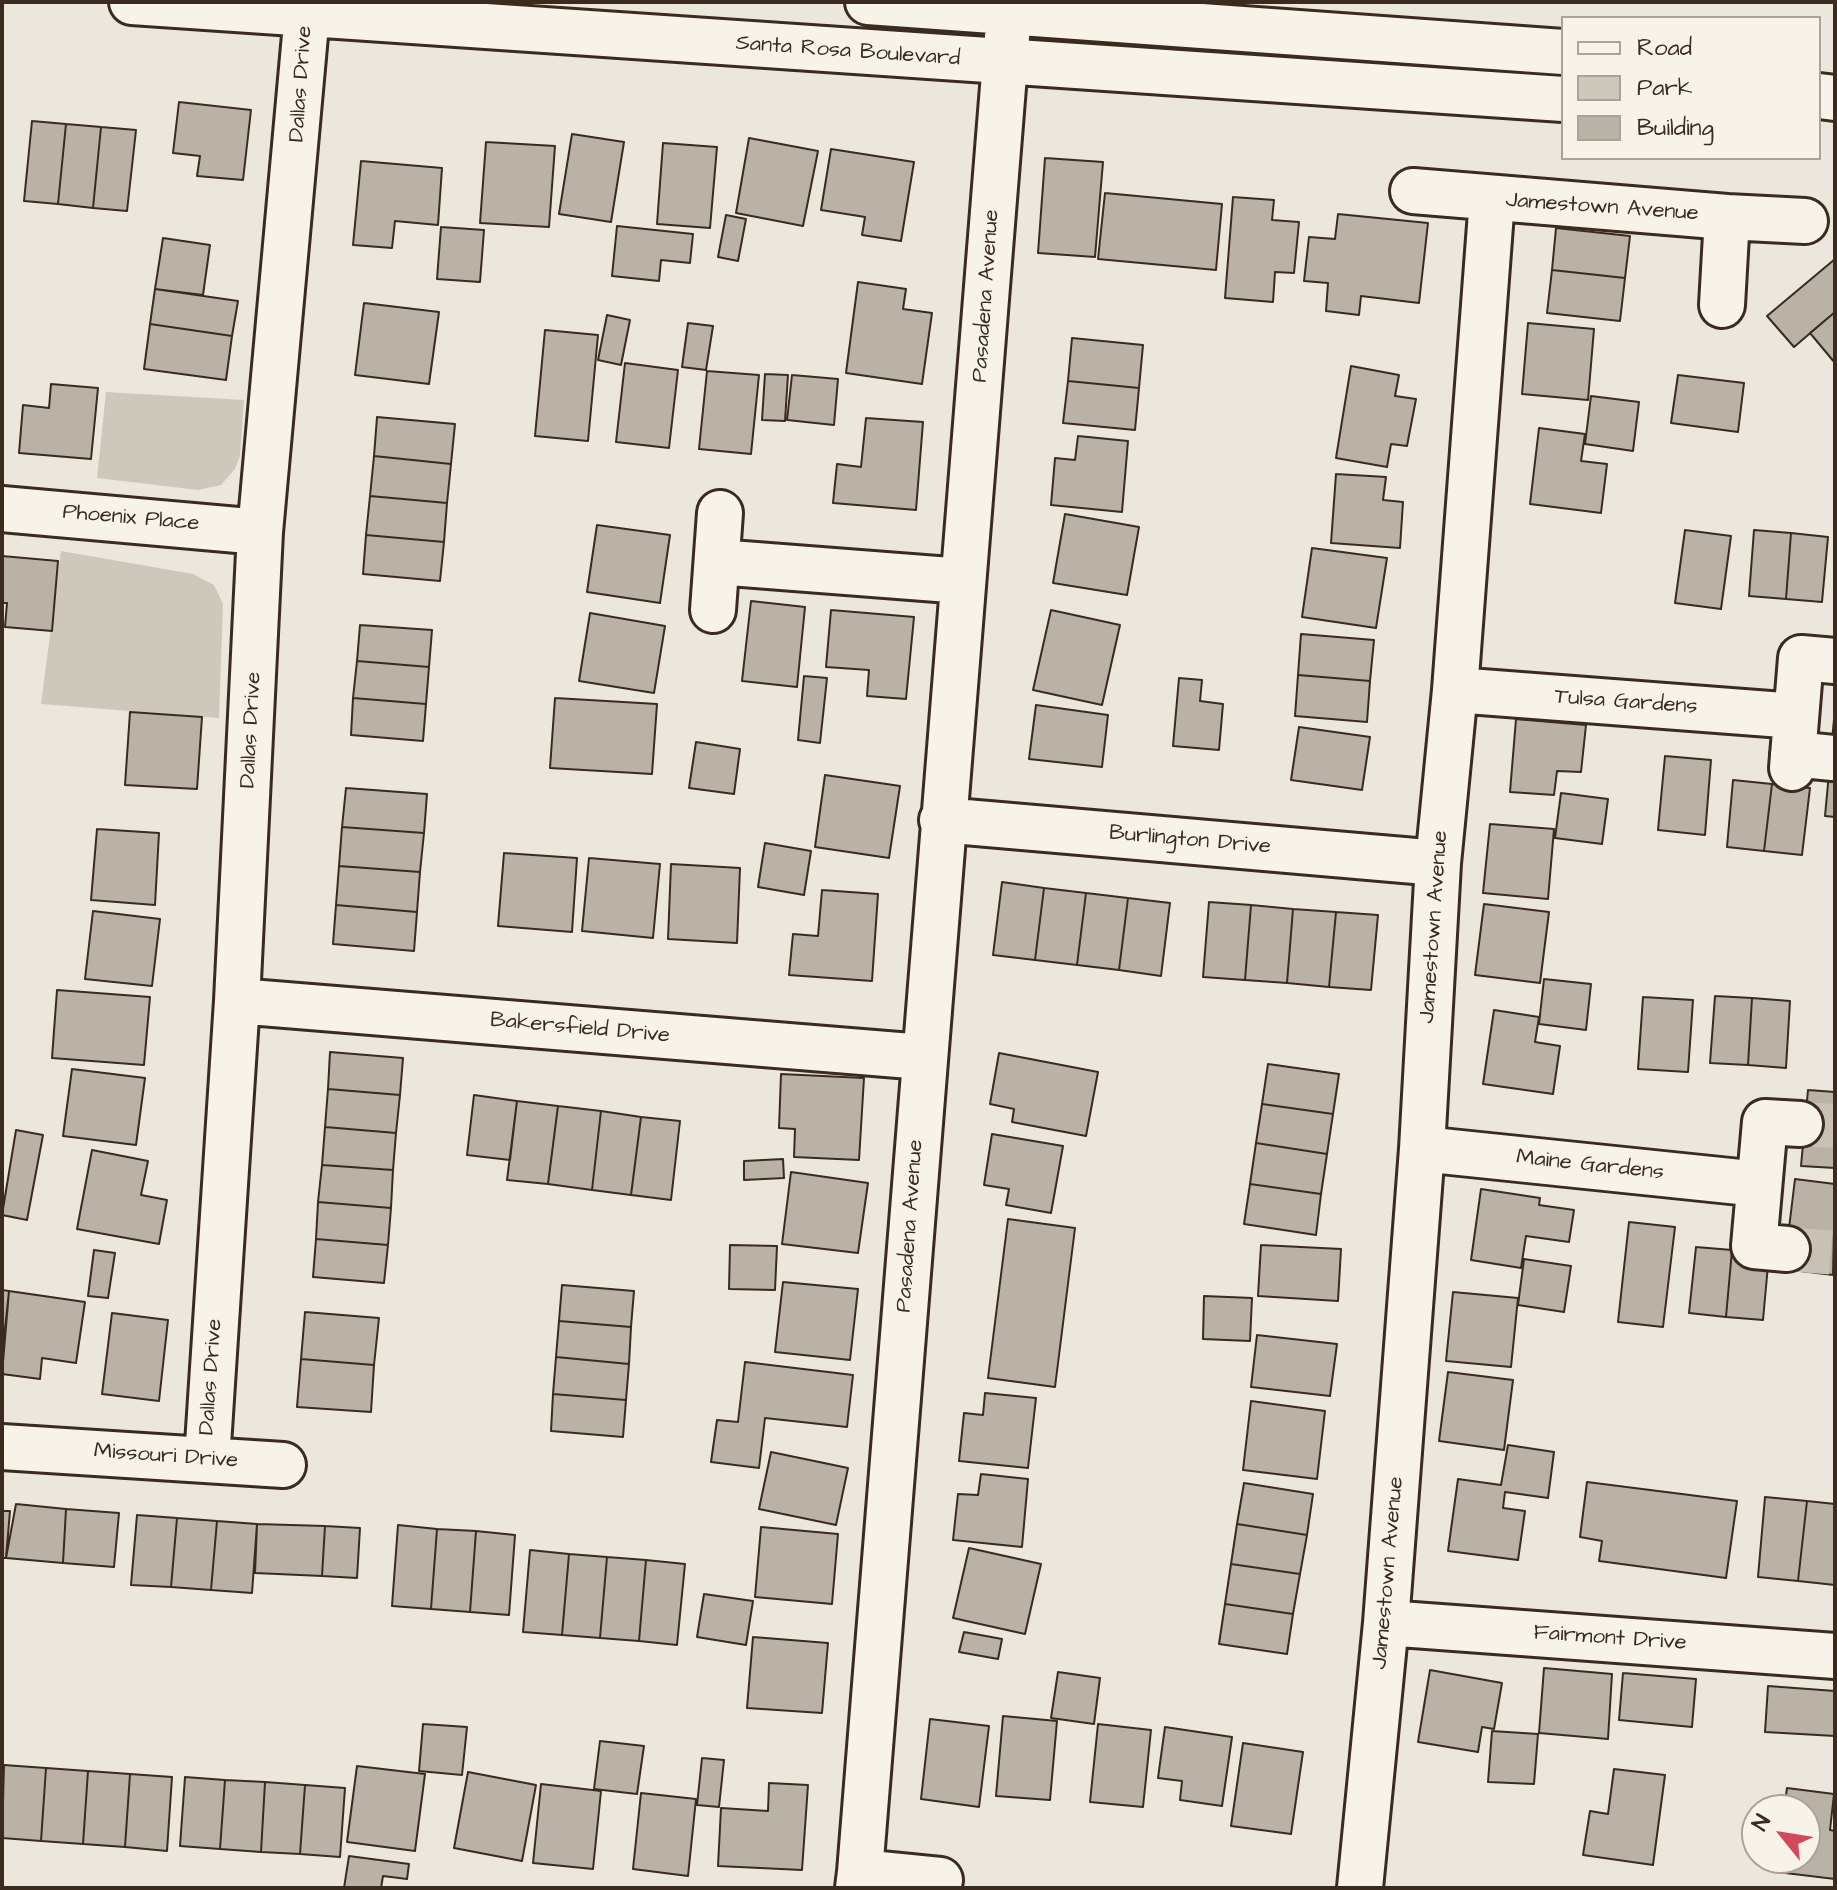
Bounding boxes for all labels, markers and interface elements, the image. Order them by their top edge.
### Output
legend [1561,16,1821,160]
street label: Dallas Drive [285,25,319,143]
street label: Santa Rosa Boulevard [735,31,961,73]
text: Road [1637,31,1692,65]
text: Park [1637,71,1693,105]
text: Building [1637,111,1714,145]
street label: Jamestown Avenue [1505,188,1699,228]
street label: Pasadena Avenue [968,209,1006,383]
street label: Phoenix Place [62,500,200,538]
street label: Dallas Drive [236,671,268,789]
street label: Tulsa Gardens [1554,685,1698,721]
street label: Burlington Drive [1108,821,1272,861]
street label: Jamestown Avenue [1415,830,1455,1024]
street label: Bakersfield Drive [489,1008,671,1050]
street label: Pasadena Avenue [892,1139,930,1313]
street label: Maine Gardens [1515,1145,1665,1187]
street label: Dallas Drive [195,1318,229,1436]
street label: Missouri Drive [93,1439,239,1475]
street label: Jamestown Avenue [1367,1476,1411,1670]
street label: Fairmont Drive [1533,1620,1687,1658]
north arrow [1741,1794,1821,1874]
text: N [1745,1809,1778,1836]

